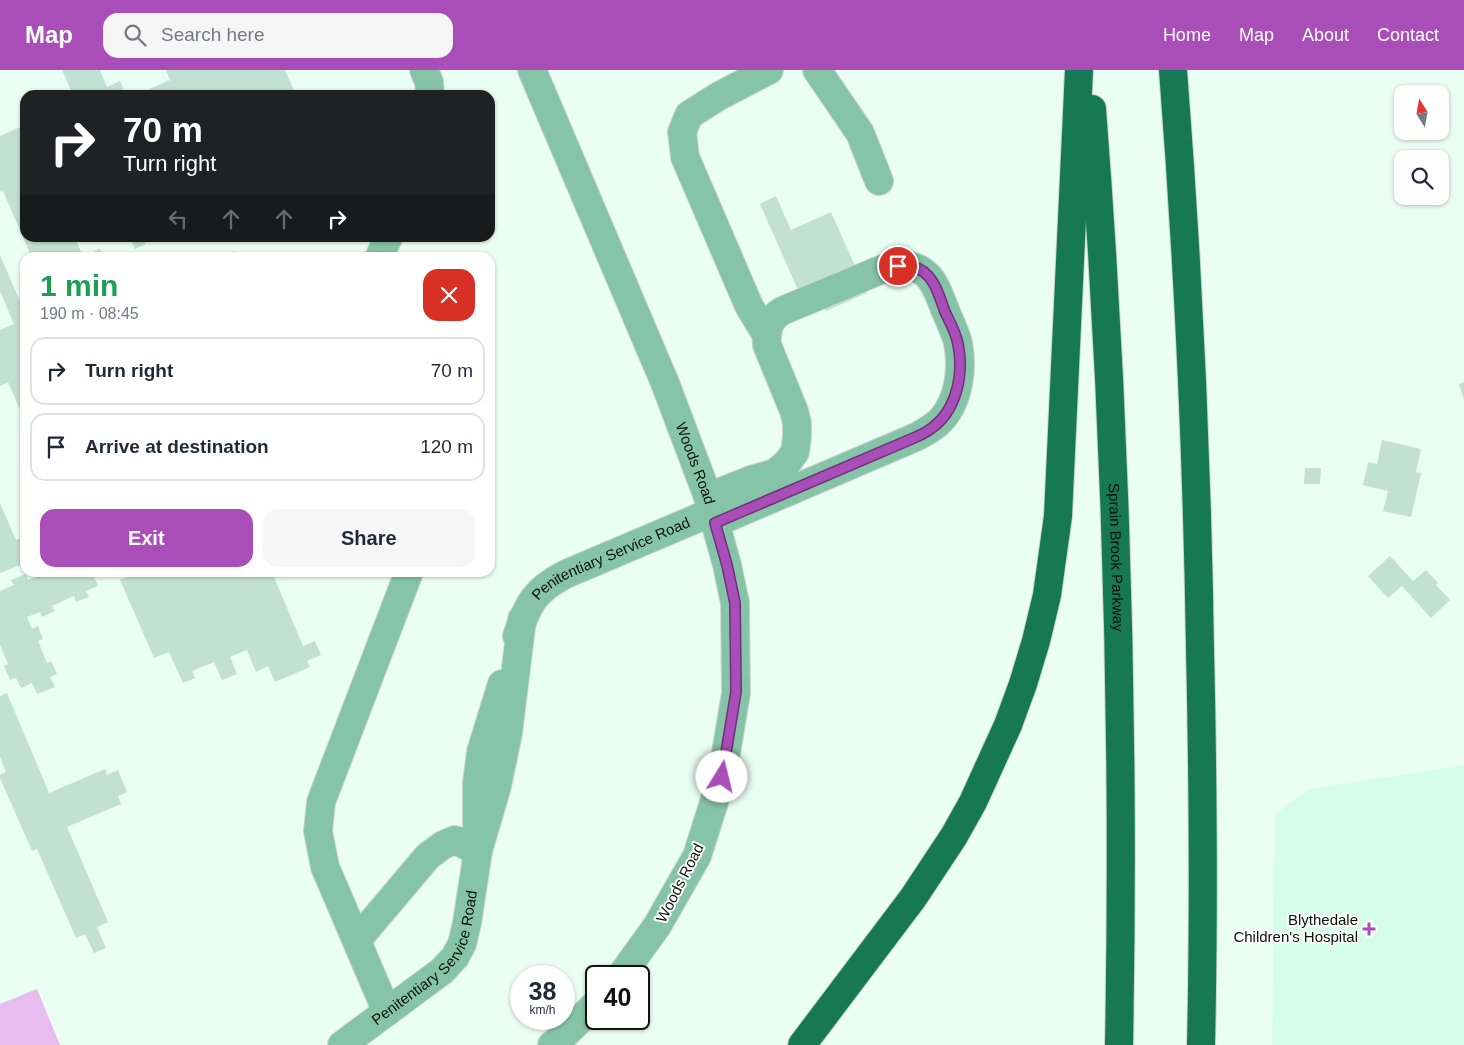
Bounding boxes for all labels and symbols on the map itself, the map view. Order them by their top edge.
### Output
north arrow [1394,85,1449,140]
pin [877,245,919,287]
street label: Woods Road [673,420,719,506]
street label: Sprain Brook Parkway [1106,483,1127,632]
street label: Penitentiary Service Road [528,513,692,603]
position arrow [695,750,747,802]
street label: Woods Road [652,840,707,925]
street label: Penitentiary Service Road [368,889,480,1028]
place label: Blythedale Children's Hospital [1233,911,1358,945]
marker: Blythedale Children's Hospital [1362,922,1376,936]
speed limit sign: 40 [585,965,650,1030]

